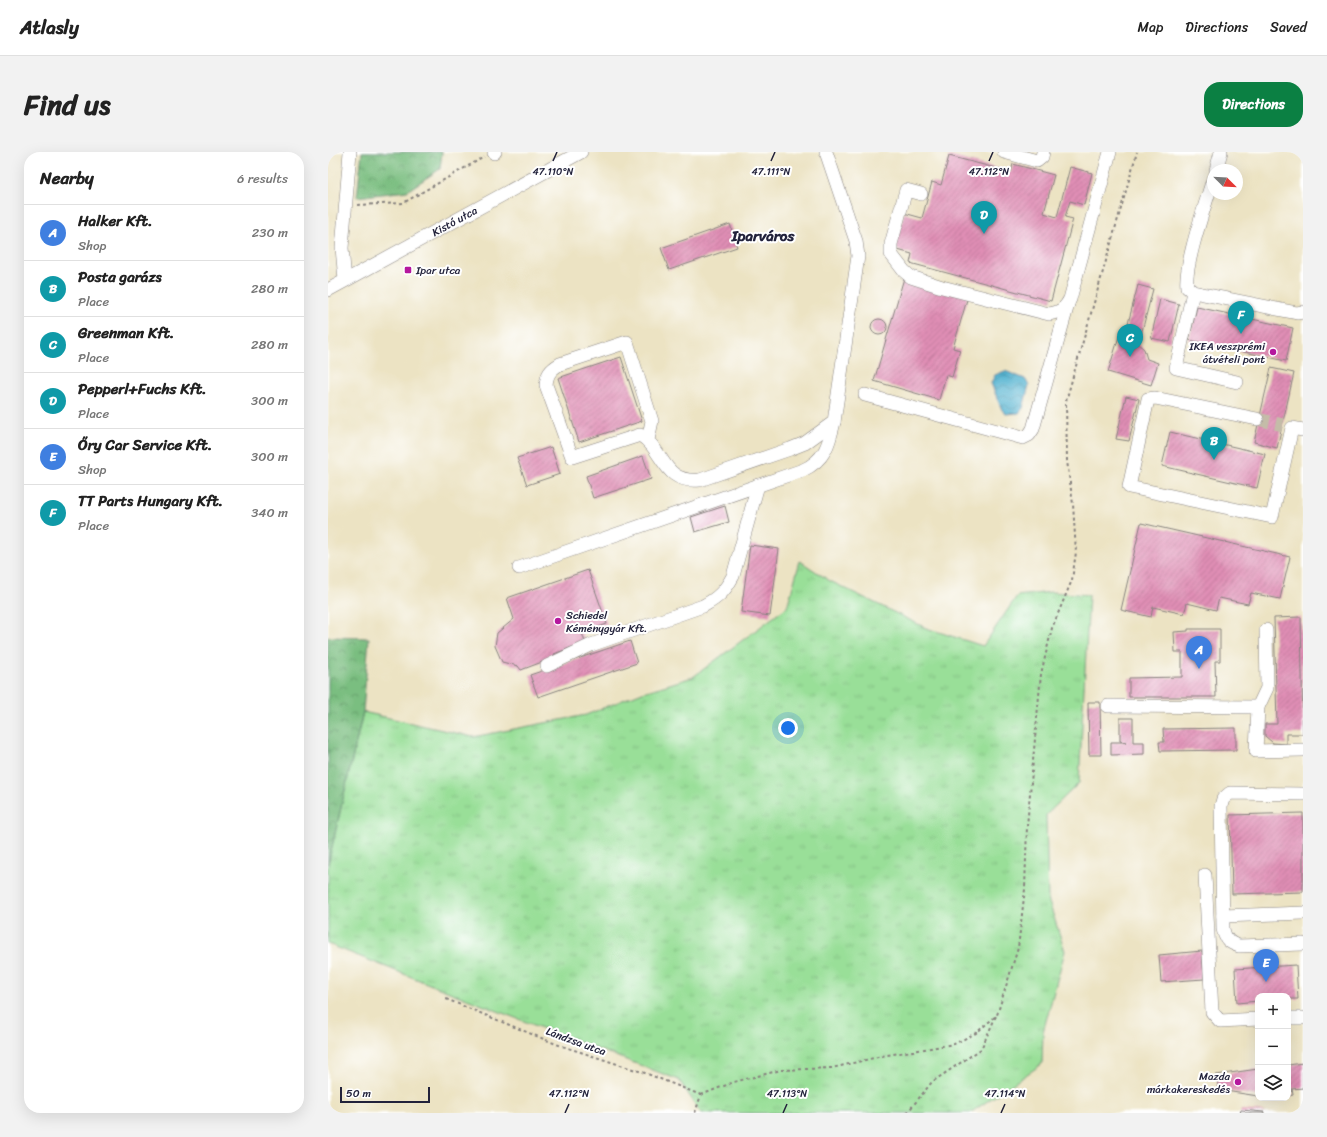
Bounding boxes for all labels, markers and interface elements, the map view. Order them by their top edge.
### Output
text: Atlasly [20,11,79,44]
text: Map [1137,15,1163,40]
text: Directions [1185,15,1248,40]
text: Saved [1270,15,1307,40]
text: Find us [24,80,111,129]
button: Directions [1204,82,1303,127]
text: Nearby [40,163,94,193]
text: 47.110°N [532,163,574,181]
text: 47.111°N [751,163,791,181]
text: 47.112°N [969,163,1009,181]
north arrow [1207,164,1243,200]
text: 6 results [237,167,288,190]
street label: Kistó utca [428,201,481,242]
pin: D [971,201,997,234]
text: Halker Kft. [78,208,152,234]
text: A [49,221,57,244]
text: 230 m [252,221,288,244]
district label: Iparváros [731,223,795,249]
text: Shop [78,234,106,257]
place label: Ipar utca [415,261,461,280]
text: Posta garázs [78,264,162,290]
marker: Ipar utca [403,265,413,275]
text: B [49,277,57,300]
text: 280 m [251,277,288,300]
text: Place [78,290,109,313]
pin: F [1228,301,1254,334]
text: Greenman Kft. [78,320,174,346]
pin: C [1117,324,1143,357]
text: C [49,333,57,356]
text: 280 m [251,333,288,356]
place label: IKEA veszprémi átvételi pont [1188,337,1266,369]
text: Place [78,346,109,369]
marker: IKEA veszprémi átvételi pont [1268,347,1278,357]
text: Pepperl+Fuchs Kft. [78,376,207,402]
text: D [49,389,57,412]
text: 300 m [251,389,288,412]
text: Place [78,402,109,425]
pin: B [1201,427,1227,460]
text: Őry Car Service Kft. [78,432,212,458]
text: E [49,445,57,468]
text: 300 m [251,445,288,468]
text: Shop [78,458,106,481]
text: TT Parts Hungary Kft. [78,488,223,514]
text: F [49,501,57,524]
text: 340 m [251,501,288,524]
text: Place [78,514,109,537]
place label: Schiedel Kéménygyár Kft. [566,606,647,638]
marker: Schiedel Kéménygyár Kft. [553,616,563,626]
pin: A [1186,636,1212,669]
your location [778,718,798,738]
pin: E [1253,949,1279,982]
map controls [1255,993,1291,1101]
button: + [1255,993,1291,1029]
street label: Lándzsa utca [543,1022,609,1061]
button: − [1255,1029,1291,1065]
button: layers [1255,1065,1291,1101]
place label: Mazda márkakereskedés [1147,1067,1230,1099]
marker: Mazda márkakereskedés [1233,1077,1243,1087]
text: 50 m [346,1084,371,1103]
scale bar [340,1085,430,1104]
text: 47.112°N [549,1085,589,1103]
text: 47.113°N [767,1085,807,1103]
text: 47.114°N [984,1085,1026,1103]

